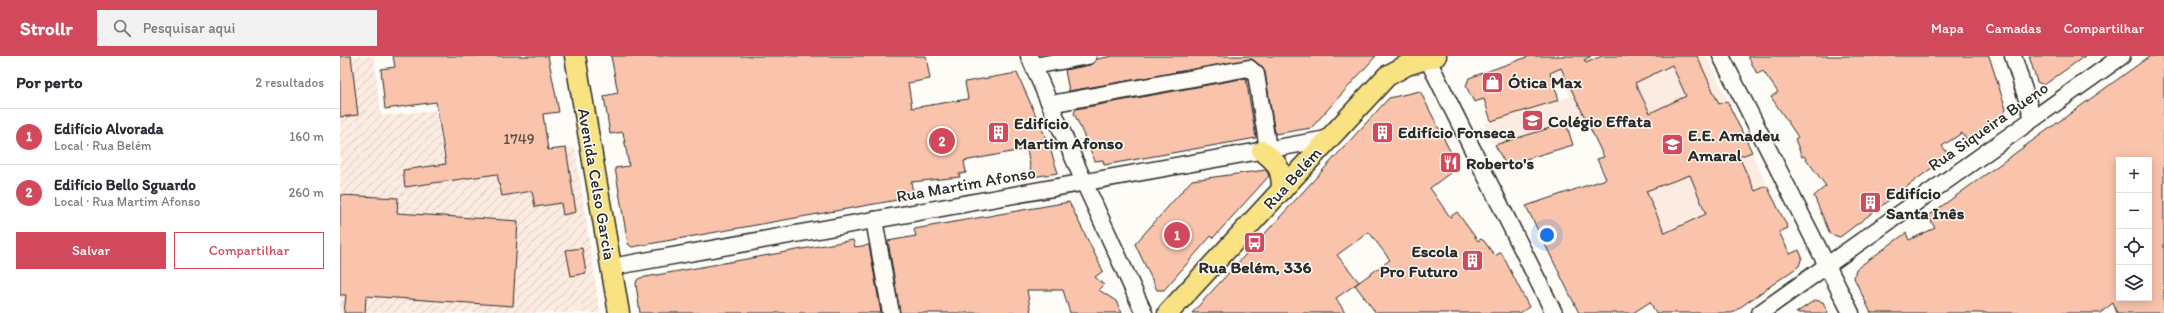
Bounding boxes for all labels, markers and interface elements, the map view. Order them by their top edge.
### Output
search box [97,10,377,46]
text: Strollr [20,17,73,40]
icon: search [111,17,133,39]
text: Pesquisar aqui [143,19,235,37]
text: Mapa [1931,20,1964,37]
text: Camadas [1986,20,2042,37]
text: Compartilhar [2064,20,2144,37]
shop icon: Ótica Max [1480,69,1506,95]
text: Por perto [16,72,83,92]
place label: Ótica Max [1508,72,1582,92]
text: 2 resultados [255,75,324,90]
street label: Rua Siqueira Bueno [1924,77,2052,175]
street label: Avenida Celso Garcia [574,107,620,261]
school or university icon: Colégio Effata [1520,108,1546,134]
place label: Colégio Effata [1548,111,1652,132]
place label: Edifício Martim Afonso [1014,113,1123,153]
building icon: Edifício Fonseca [1370,119,1396,145]
text: Edifício Alvorada [54,120,164,138]
building icon: Edifício Martim Afonso [986,120,1012,146]
place label: Edifício Fonseca [1398,122,1516,142]
place label: E.E. Amadeu Amaral [1687,125,1780,165]
pin: 2 [929,126,955,156]
text: 1 [26,129,32,144]
text: 160 m [289,129,324,144]
house number: 1749 [503,130,535,148]
school or university icon: E.E. Amadeu Amaral [1660,132,1686,158]
text: Local · Rua Belém [54,138,152,153]
street label: Rua Belém [1259,142,1326,213]
restaurant icon: Roberto's [1437,150,1463,176]
place label: Roberto's [1466,153,1534,173]
map controls [2116,157,2152,301]
button: + [2116,157,2152,193]
street label: Rua Martim Afonso [895,162,1037,206]
text: Edifício Bello Sguardo [54,176,196,194]
place label: Edifício Santa Inês [1886,183,1965,223]
text: 2 [26,185,32,200]
text: 260 m [288,185,324,200]
building icon: Edifício Santa Inês [1858,190,1884,216]
button: − [2116,193,2152,229]
text: Local · Rua Martim Afonso [54,194,200,209]
pin: 1 [1164,220,1190,250]
your location [1537,225,1557,245]
button: locate [2116,229,2152,265]
bus stop icon: Rua Belém, 336 [1242,230,1268,256]
button: Salvar [16,232,166,269]
button: Compartilhar [174,232,324,269]
place label: Escola Pro Futuro [1380,241,1459,281]
building icon: Escola Pro Futuro [1460,248,1486,274]
place label: Rua Belém, 336 [1199,257,1311,277]
button: layers [2116,265,2152,301]

